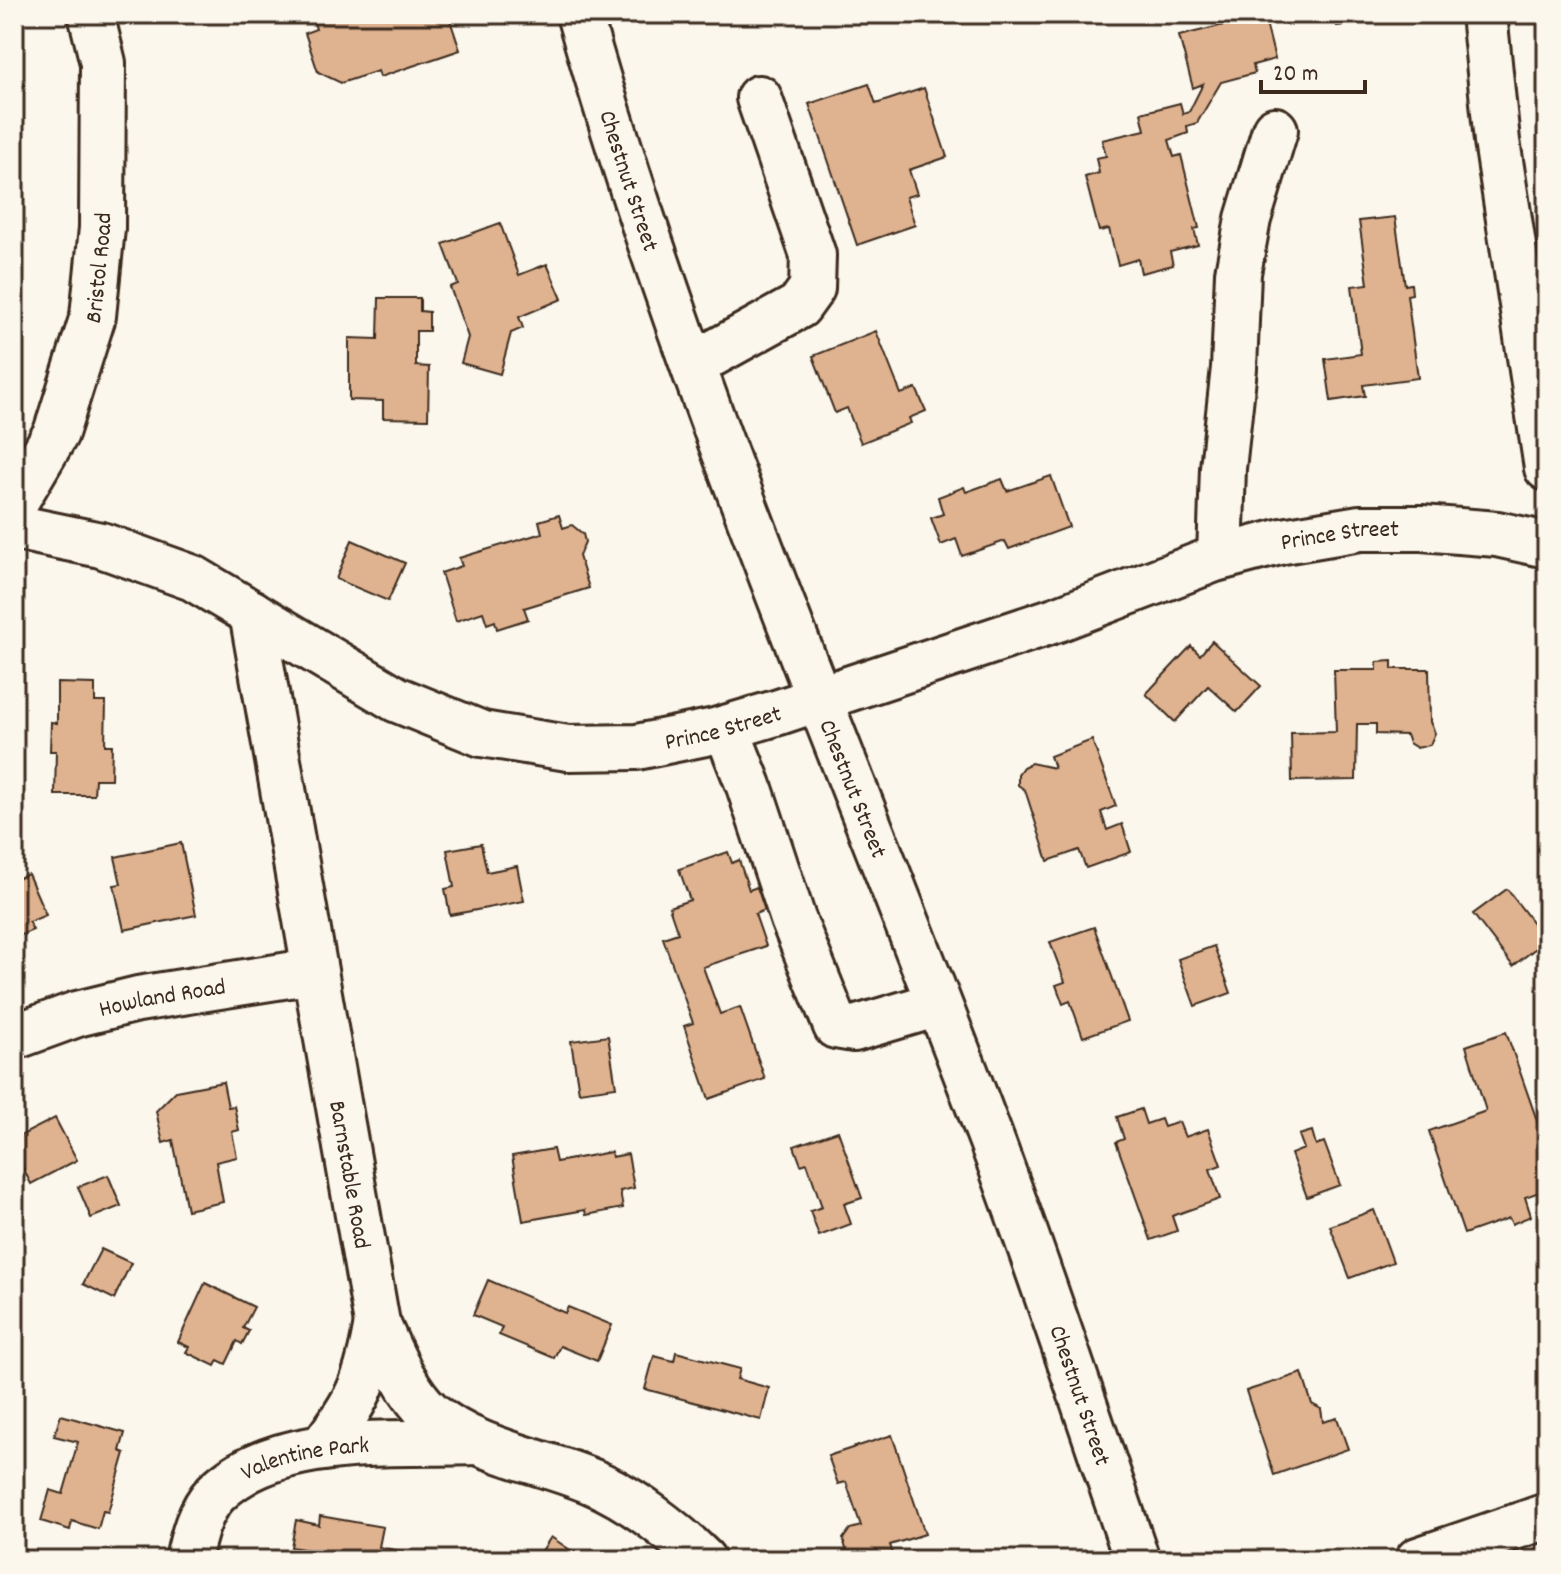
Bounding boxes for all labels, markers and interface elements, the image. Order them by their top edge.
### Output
scale bar [1261,44,1365,94]
text: 20 m [1273,58,1319,92]
street label: Chestnut Street [588,106,666,257]
street label: Bristol Road [78,212,122,328]
street label: Prince Street [1278,514,1399,561]
street label: Prince Street [662,698,786,761]
street label: Chestnut Street [809,715,894,864]
street label: Howland Road [96,971,228,1028]
street label: Barnstable Road [318,1098,378,1252]
street label: Chestnut Street [1039,1321,1118,1471]
street label: Valentine Park [235,1430,370,1491]

